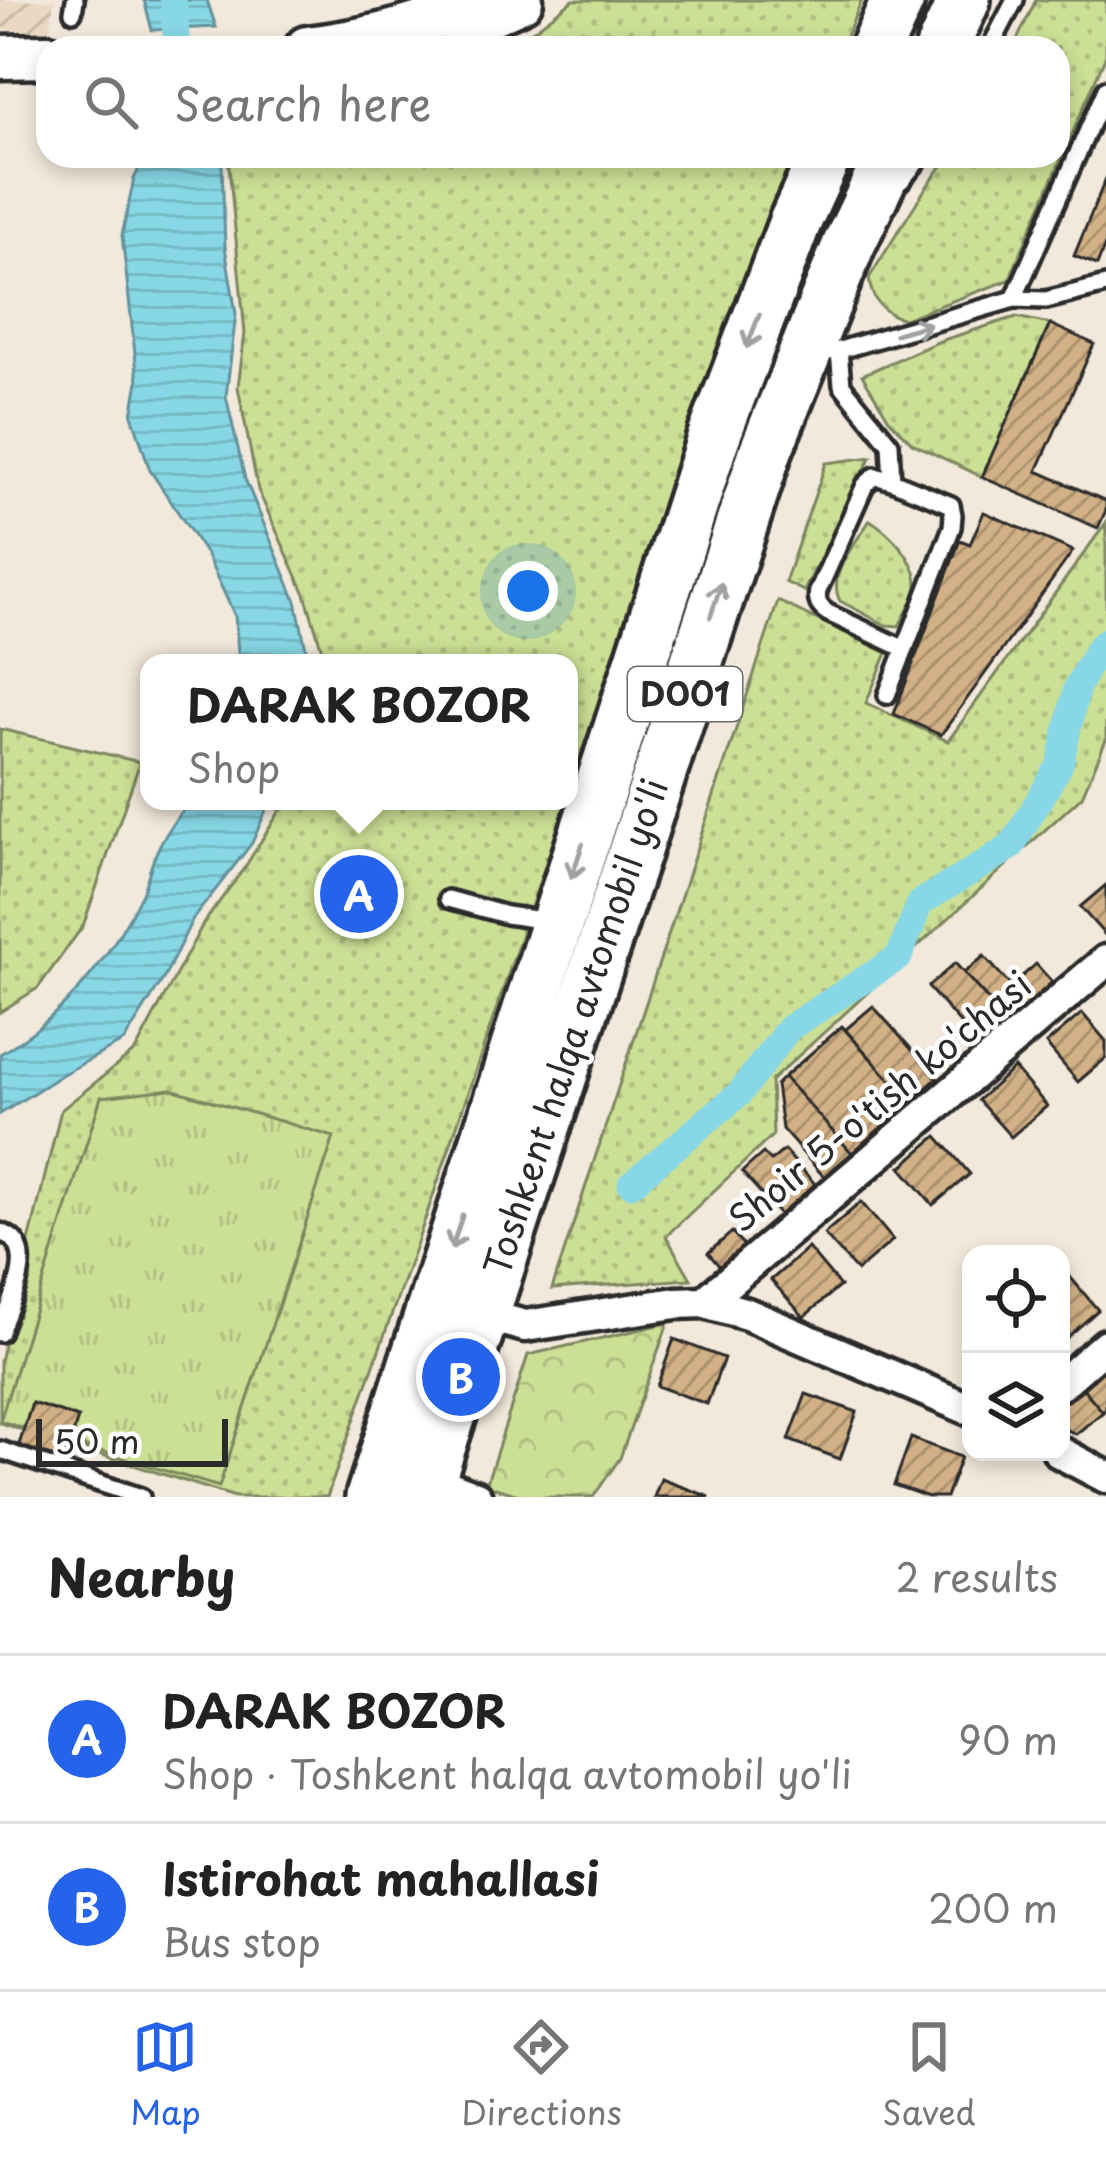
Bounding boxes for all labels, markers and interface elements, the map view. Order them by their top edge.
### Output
search box [36,36,1070,168]
text: Search here [174,68,431,136]
icon: search [78,69,144,135]
one-way arrow [740,312,762,349]
one-way arrow [893,317,931,339]
your location [498,561,558,621]
one-way arrow [707,581,729,619]
popup [140,654,578,810]
road number: D001 [628,667,742,721]
text: DARAK BOZOR [187,669,531,737]
text: Shop [187,737,280,796]
street label: Toshkent halqa avtomobil yo'li [468,771,680,1282]
one-way arrow [564,841,586,879]
pin: A [320,849,398,939]
street label: Shoir 5-o'tish ko'chasi [715,957,1042,1244]
one-way arrow [445,1212,467,1250]
map controls [962,1245,1070,1461]
button: locate [962,1245,1070,1353]
pin: B [422,1332,500,1422]
button: layers [962,1353,1070,1461]
scale bar [36,1413,228,1466]
text: 50 m [54,1415,140,1465]
text: Nearby [48,1537,235,1614]
text: 2 results [896,1546,1058,1605]
text: DARAK BOZOR [162,1675,506,1743]
text: A [72,1709,102,1768]
text: 90 m [958,1709,1058,1768]
text: Shop · Toshkent halqa avtomobil yo'li [162,1743,852,1802]
text: Istirohat mahallasi [162,1843,600,1911]
text: B [74,1877,100,1936]
text: 200 m [928,1877,1058,1936]
text: Bus stop [162,1911,321,1970]
tab: Map [130,2014,201,2136]
tab: Directions [461,2014,622,2136]
tab: Saved [882,2014,976,2136]

